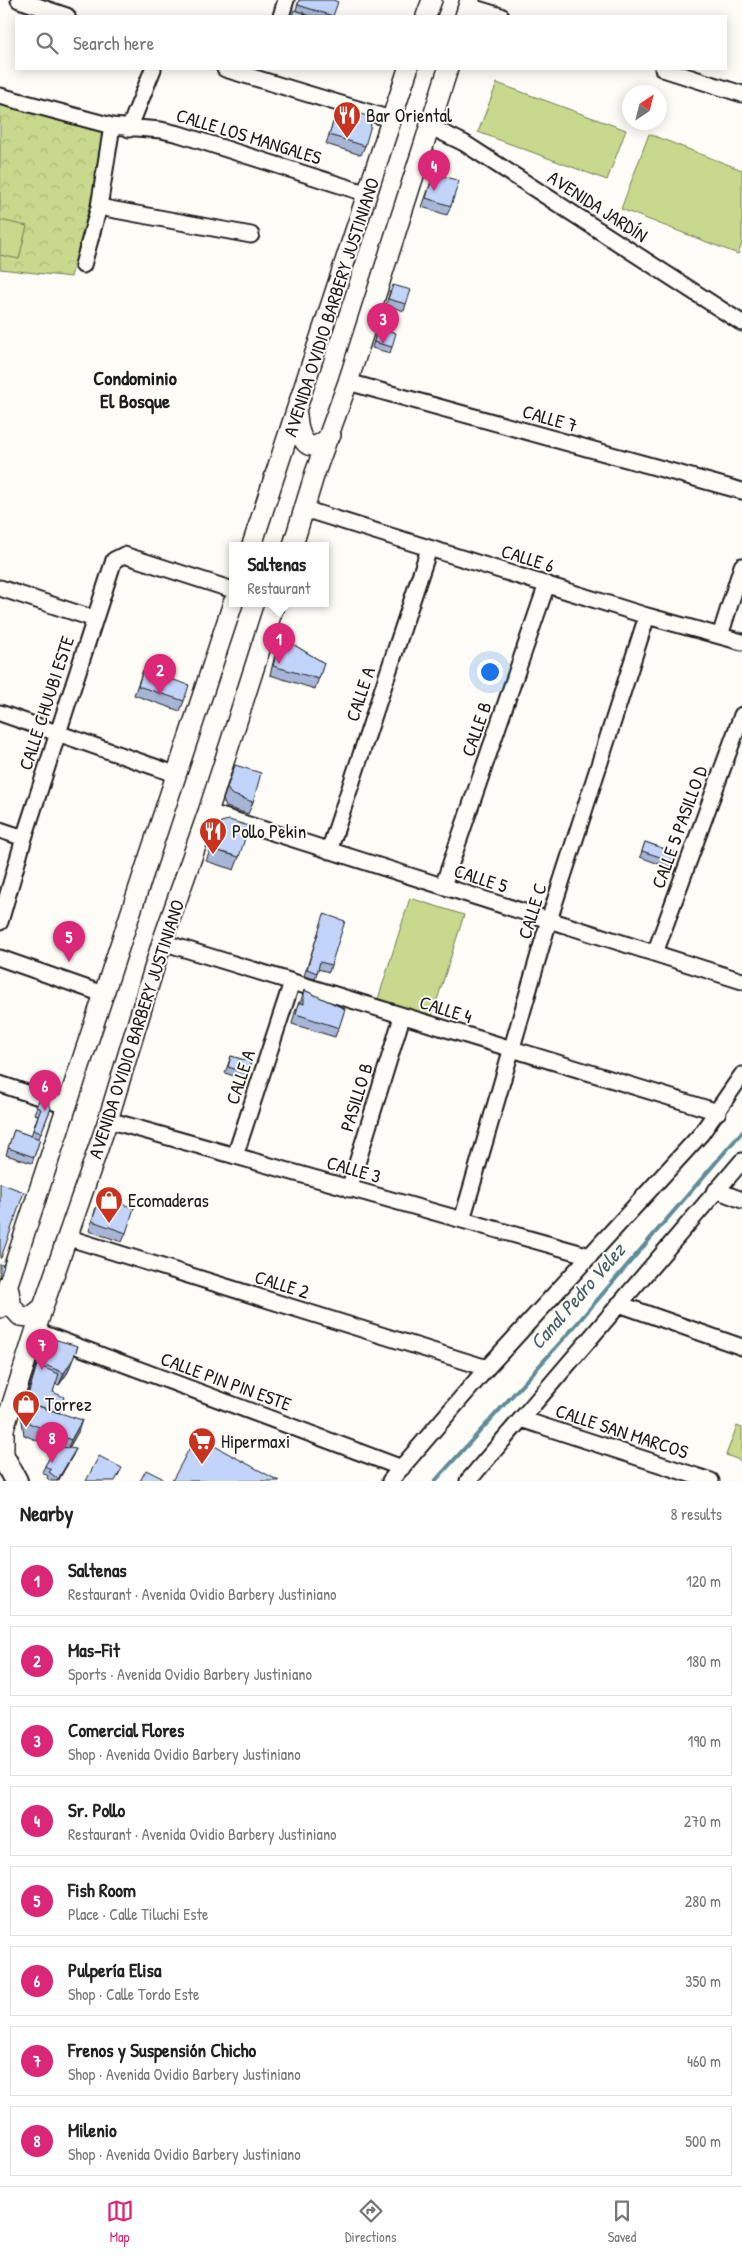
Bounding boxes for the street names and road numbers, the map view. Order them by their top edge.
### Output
street label: CALLE LOS MANGALES [173,102,325,171]
street label: AVENIDA JARDÍN [543,164,653,248]
street label: AVENIDA OVIDIO BARBERY JUSTINIANO [277,174,385,440]
street label: CALLE 7 [520,398,580,438]
street label: CALLE 6 [498,538,558,578]
street label: CALLE CHUUBI ESTE [12,632,80,773]
street label: CALLE A [339,663,381,725]
street label: CALLE B [455,698,497,760]
street label: CALLE 5 PASILLO D [645,762,713,892]
street label: CALLE 5 [451,857,511,899]
street label: CALLE C [511,880,553,942]
street label: AVENIDA OVIDIO BARBERY JUSTINIANO [82,896,190,1162]
street label: CALLE 4 [417,989,475,1029]
street label: CALLE A [219,1046,261,1108]
street label: PASILLO B [333,1060,379,1134]
street label: CALLE 3 [324,1149,384,1189]
street label: CALLE 2 [252,1263,312,1305]
street label: CALLE PIN PIN ESTE [157,1345,295,1417]
street label: CALLE SAN MARCOS [552,1397,692,1465]

